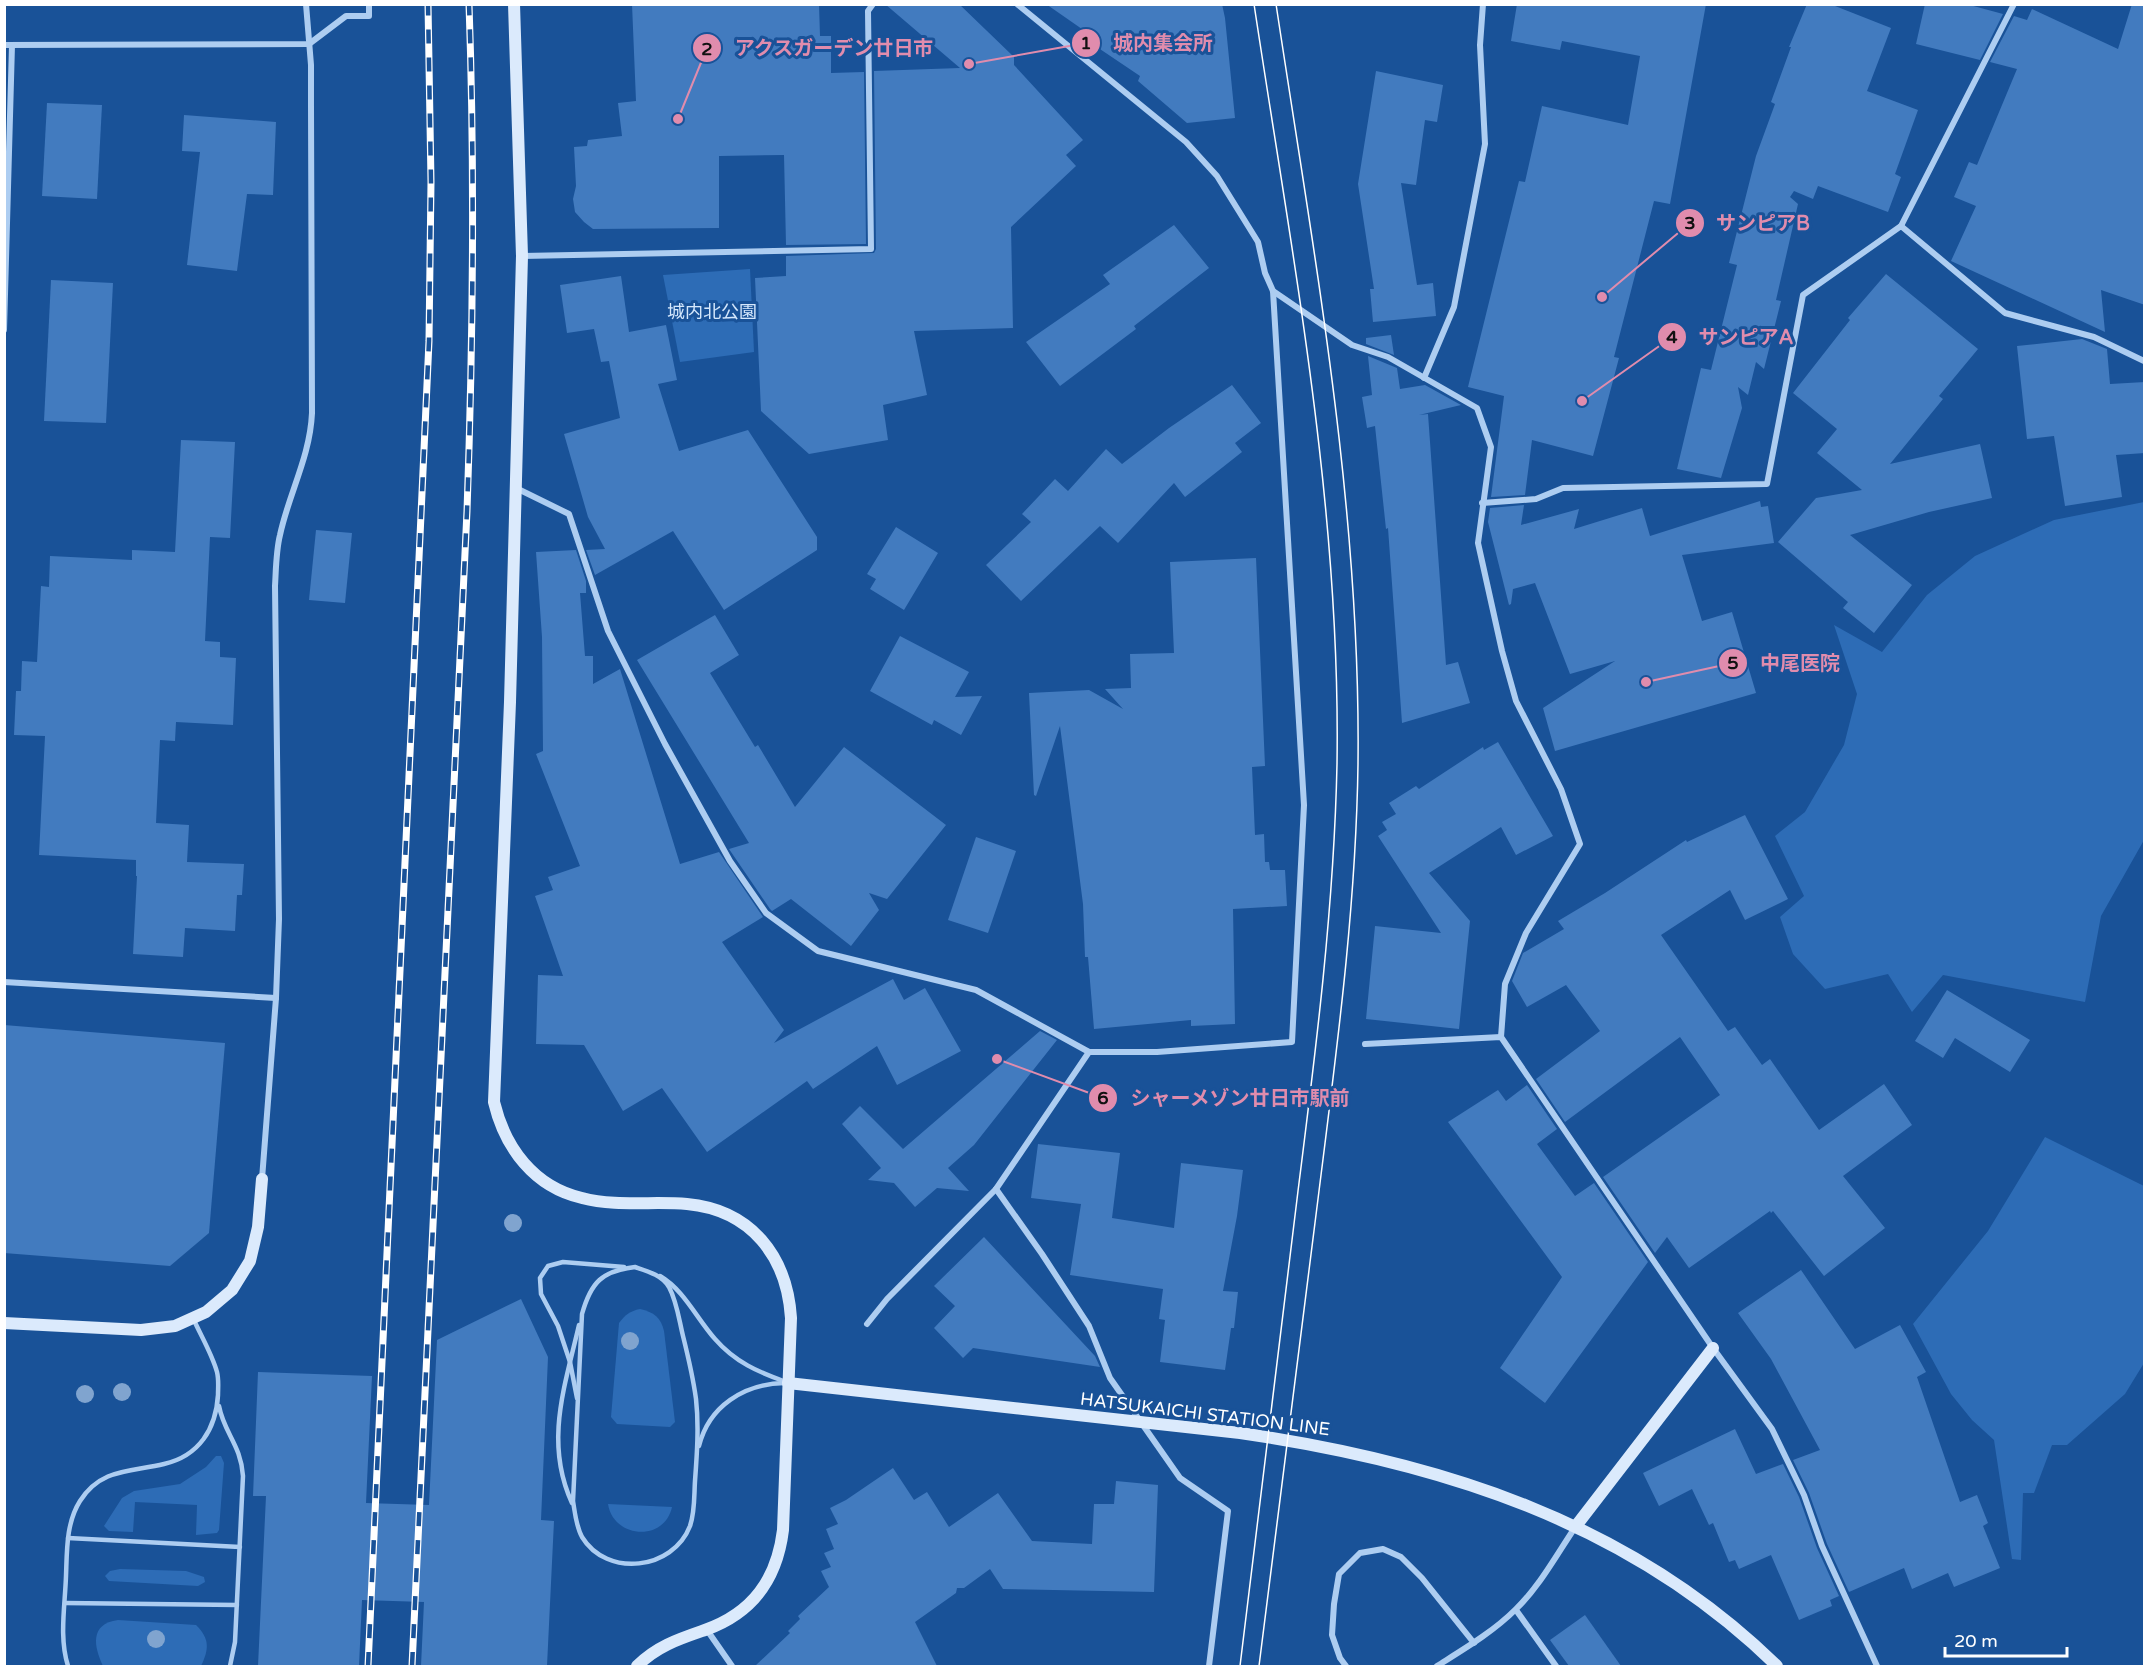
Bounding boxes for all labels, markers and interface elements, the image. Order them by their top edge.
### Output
callout: 城内集会所 [1071,24,1225,62]
callout: アクスガーデン廿日市 [692,29,946,67]
text: 1 [1080,32,1092,54]
text: 城内集会所 [1113,32,1213,56]
text: アクスガーデン廿日市 [735,37,933,61]
text: 2 [701,38,713,60]
callout: サンピアB [1675,204,1822,242]
text: 3 [1684,212,1696,234]
text: サンピアB [1716,212,1810,236]
park label: 城内北公園 [667,301,757,323]
callout: サンピアA [1657,318,1806,356]
text: 4 [1666,326,1678,348]
text: サンピアA [1699,326,1794,350]
callout: 中尾医院 [1718,644,1852,682]
text: 5 [1727,652,1739,674]
text: 中尾医院 [1760,652,1840,676]
callout: シャーメゾン廿日市駅前 [1088,1079,1362,1117]
text: 6 [1097,1087,1109,1109]
text: シャーメゾン廿日市駅前 [1130,1087,1350,1111]
street label: HATSUKAICHI STATION LINE [1079,1388,1331,1440]
scale bar [1945,1620,2066,1658]
text: 20 m [1954,1630,1998,1652]

